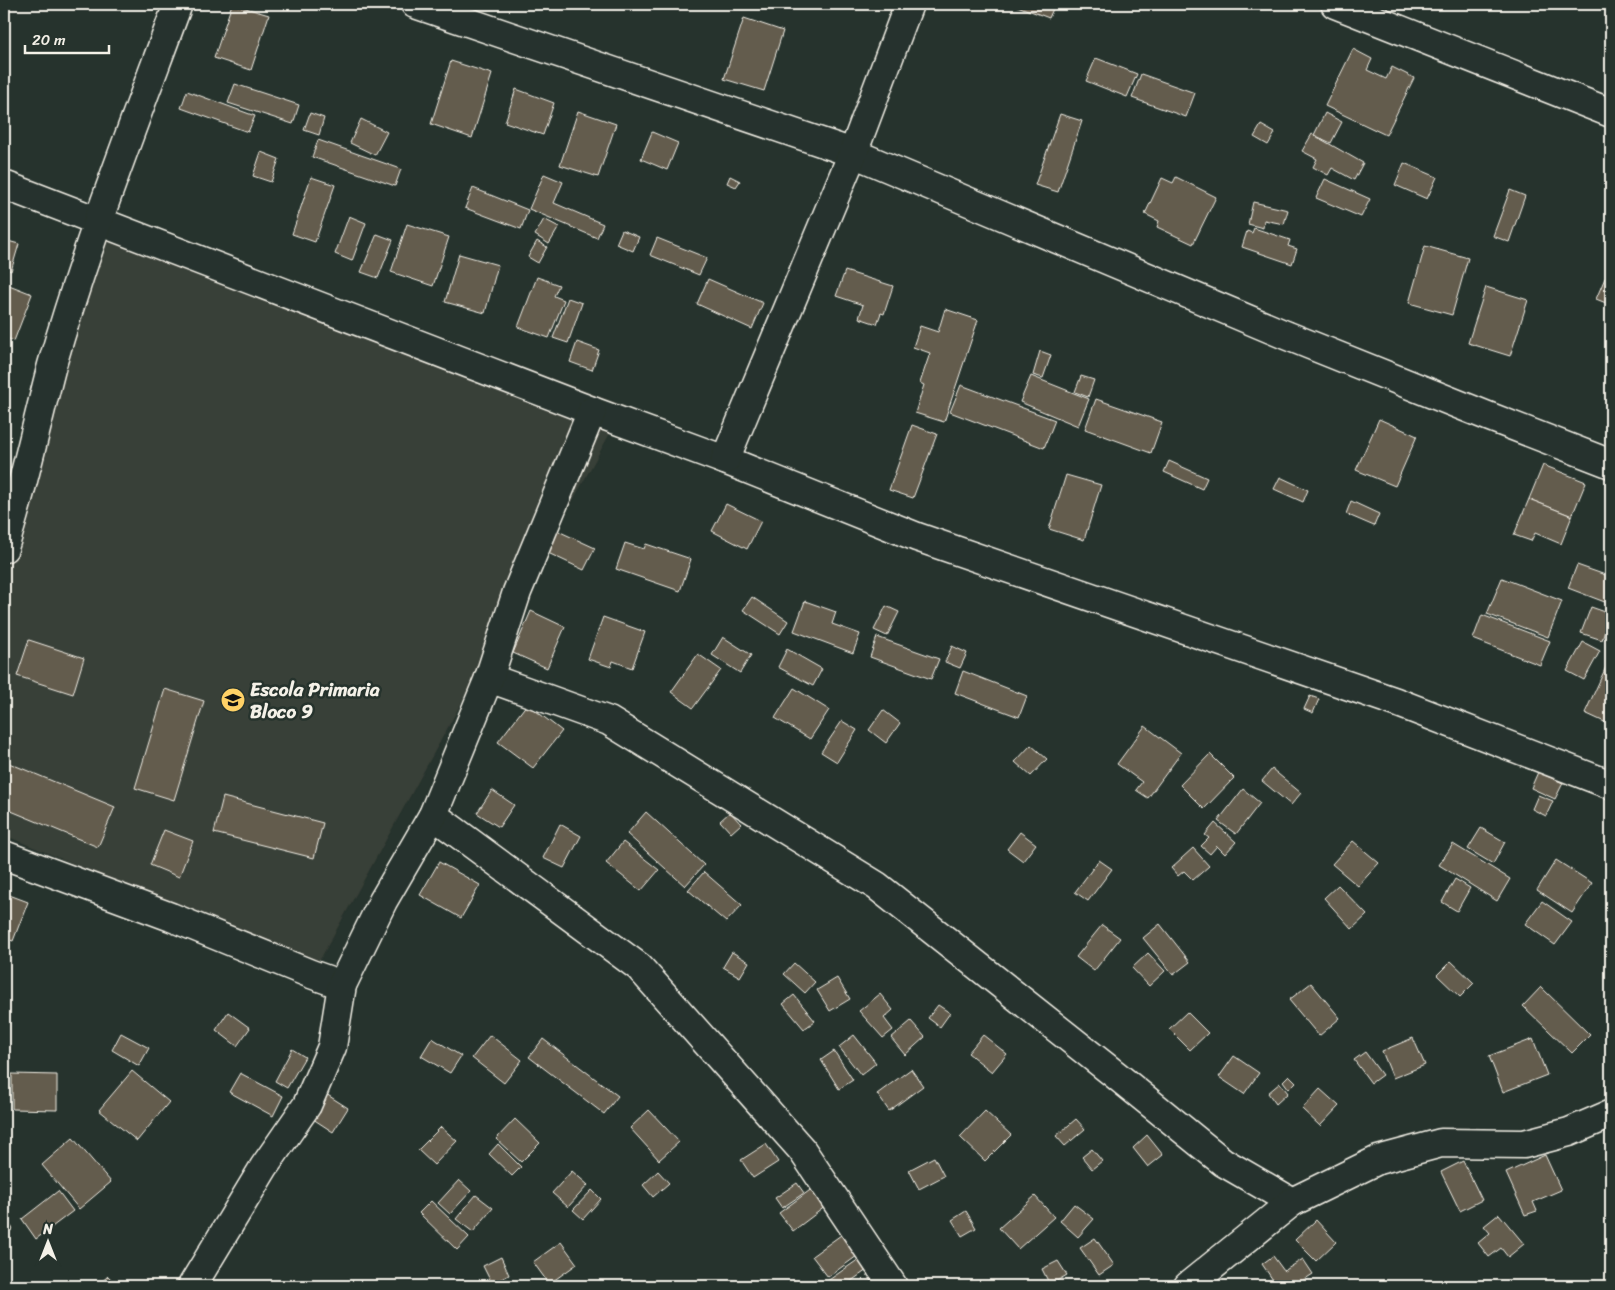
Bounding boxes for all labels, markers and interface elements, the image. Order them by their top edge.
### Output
scale bar [25,22,109,54]
text: 20 m [32,27,66,53]
place label: Escola Primaria Bloco 9 [250,673,380,728]
school or university icon: Escola Primaria Bloco 9 [220,687,246,713]
text: N [42,1217,53,1242]
north arrow [22,1218,72,1268]

